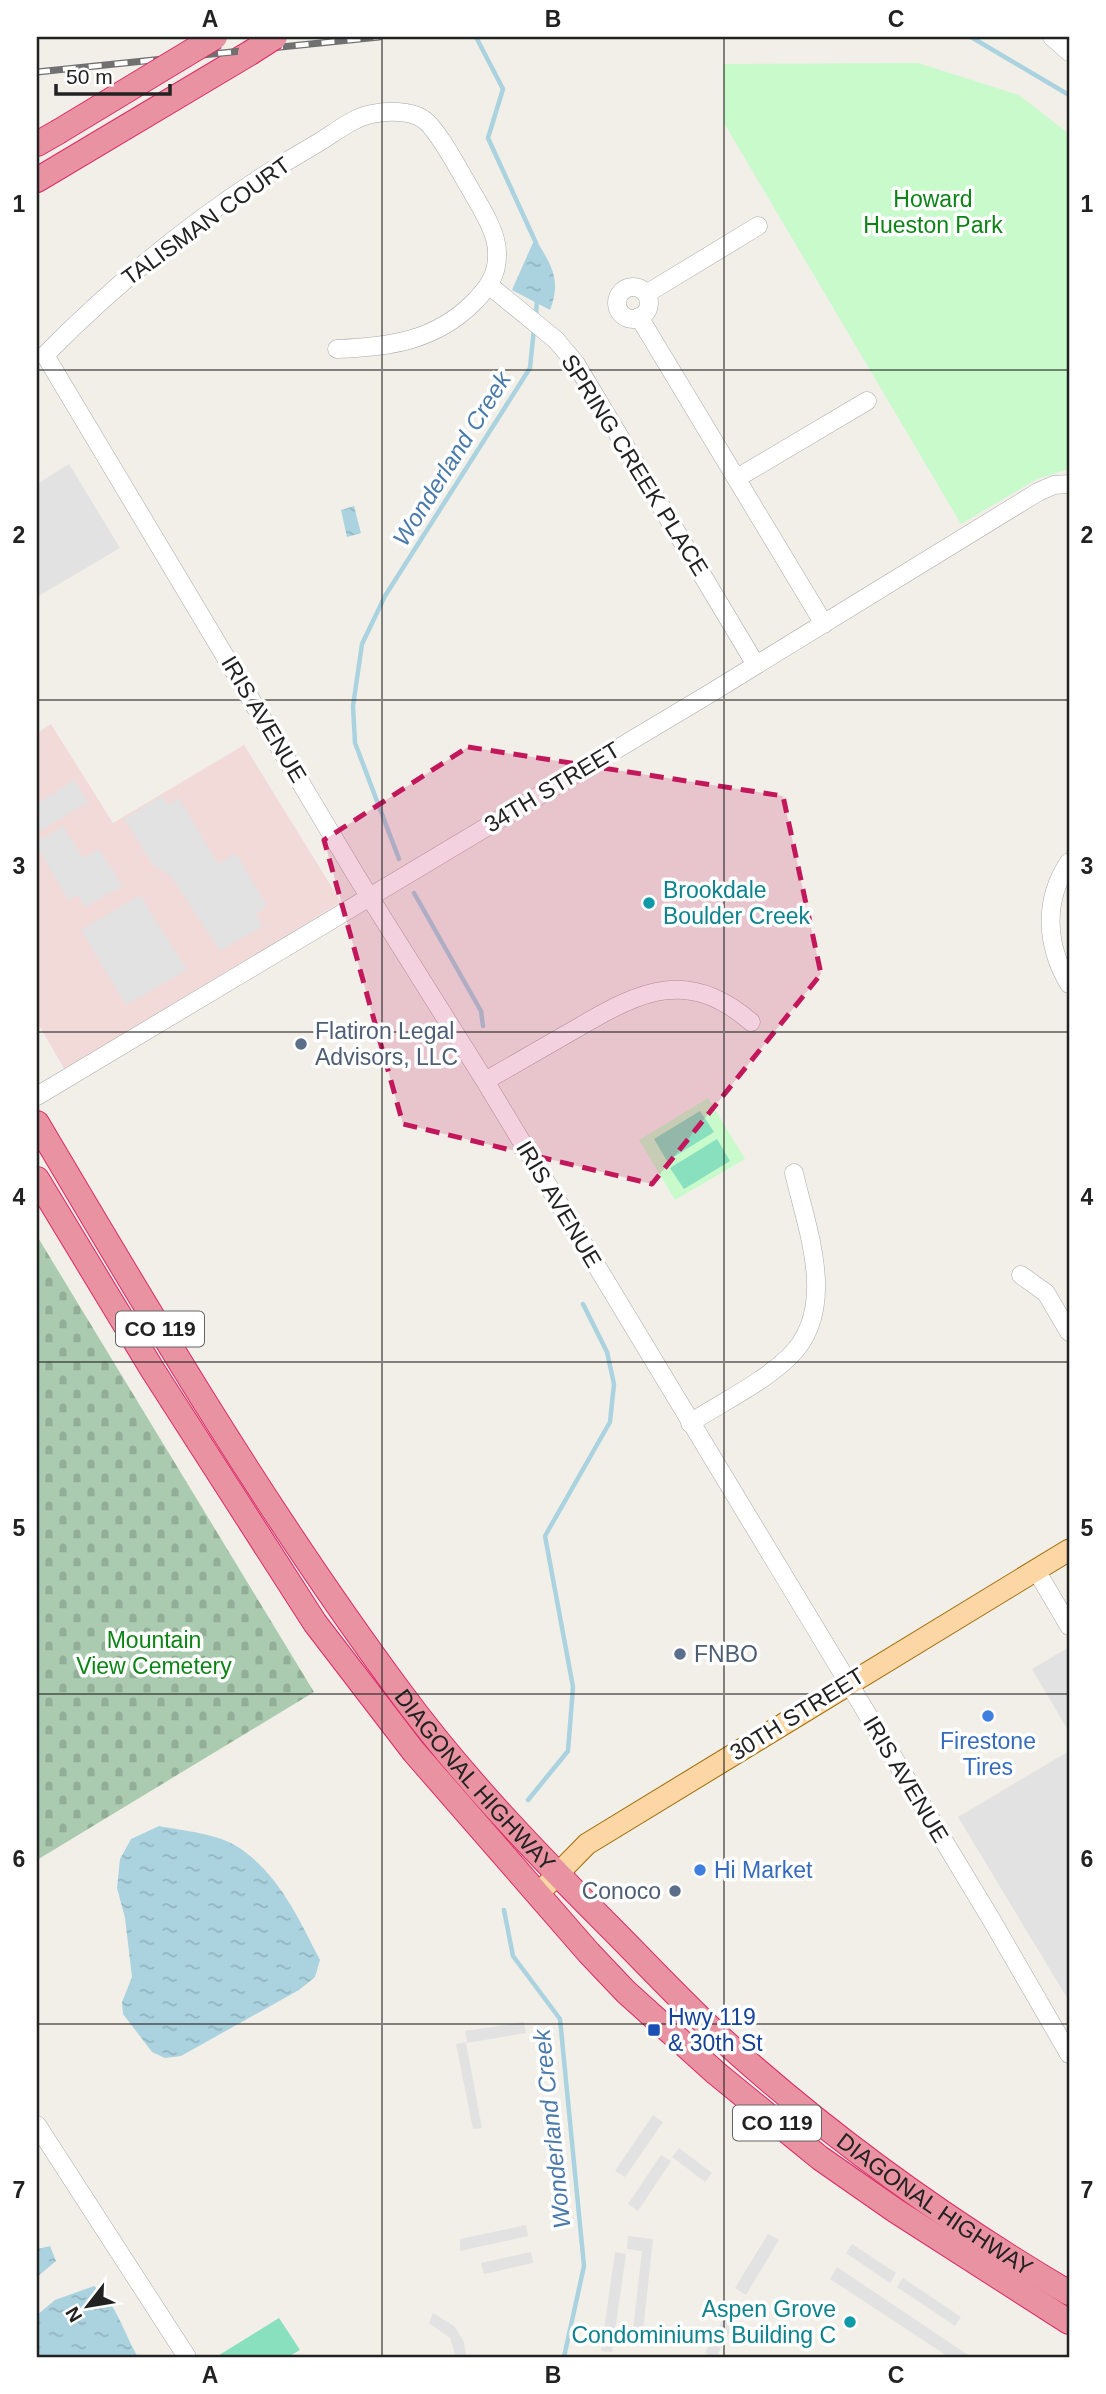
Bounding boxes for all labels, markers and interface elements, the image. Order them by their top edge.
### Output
text: A [202,6,218,32]
text: B [545,6,561,32]
text: C [888,6,904,32]
scale bar [56,52,170,96]
text: 50 m [66,65,113,88]
street label: TALISMAN COURT [117,151,295,291]
park label: Howard Hueston Park [863,186,1003,238]
text: 1 [13,191,26,217]
text: 1 [1081,191,1094,217]
street label: SPRING CREEK PLACE [556,350,714,580]
water label: Wonderland Creek [387,365,517,551]
text: 2 [13,522,25,548]
text: 2 [1081,522,1093,548]
street label: IRIS AVENUE [216,651,312,787]
street label: 34TH STREET [480,736,624,838]
text: 3 [13,853,25,879]
text: 3 [1081,853,1093,879]
place label: Brookdale Boulder Creek [663,877,811,929]
marker: Brookdale Boulder Creek [641,895,657,911]
place label: Flatiron Legal Advisors, LLC [315,1018,458,1070]
marker: Flatiron Legal Advisors, LLC [293,1036,309,1052]
street label: IRIS AVENUE [511,1136,607,1272]
text: 4 [13,1184,26,1210]
text: 4 [1081,1184,1094,1210]
road number: CO 119 [116,1312,204,1346]
text: 5 [13,1515,26,1541]
text: 5 [1081,1515,1094,1541]
park label: Mountain View Cemetery [76,1627,232,1679]
place label: FNBO [694,1641,758,1667]
marker: FNBO [672,1646,688,1662]
street label: 30TH STREET [725,1662,869,1766]
street label: DIAGONAL HIGHWAY [389,1684,561,1876]
marker: Firestone Tires [980,1708,996,1724]
street label: IRIS AVENUE [858,1711,954,1847]
place label: Firestone Tires [940,1728,1036,1780]
text: 6 [13,1846,25,1872]
text: 6 [1081,1846,1093,1872]
place label: Hi Market [714,1857,813,1883]
marker: Hi Market [692,1862,708,1878]
place label: Conoco [582,1878,661,1904]
marker: Conoco [667,1883,683,1899]
place label: Hwy 119 & 30th St [668,2004,763,2056]
marker: Hwy 119 & 30th St [646,2022,662,2038]
water label: Wonderland Creek [527,2026,575,2230]
road number: CO 119 [733,2106,821,2140]
street label: DIAGONAL HIGHWAY [832,2128,1037,2281]
text: 7 [13,2177,25,2203]
text: 7 [1081,2177,1093,2203]
north arrow [52,2272,122,2342]
place label: Aspen Grove Condominiums Building C [571,2296,836,2348]
text: N [61,2303,86,2326]
marker: Aspen Grove Condominiums Building C [842,2314,858,2330]
text: A [202,2362,218,2388]
text: B [545,2362,561,2388]
text: C [888,2362,904,2388]

